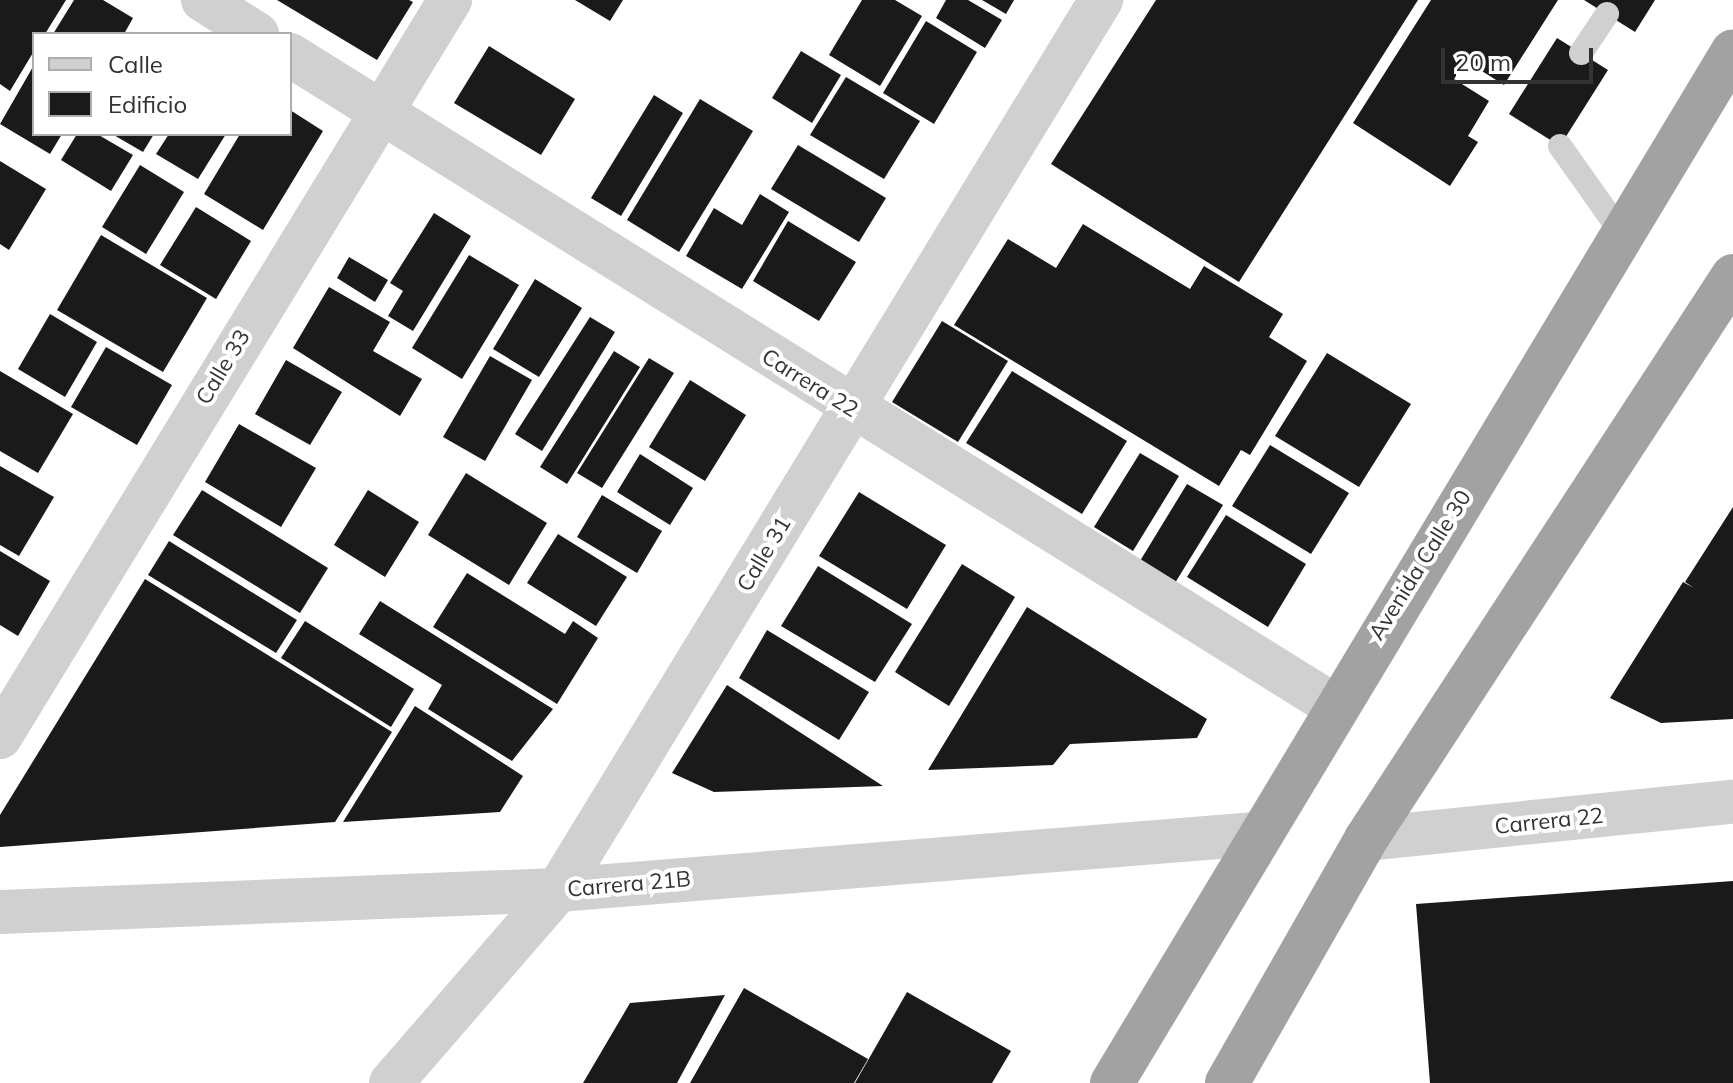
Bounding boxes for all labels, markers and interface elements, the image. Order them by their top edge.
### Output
legend [32,32,292,136]
scale bar [1445,32,1597,82]
text: 20 m [1455,47,1511,77]
text: Calle [108,49,163,79]
text: Edificio [108,89,187,119]
street label: Calle 33 [190,325,256,409]
street label: Carrera 22 [757,343,863,423]
street label: Avenida Calle 30 [1363,485,1477,645]
street label: Calle 31 [731,512,797,596]
street label: Carrera 22 [1493,802,1605,840]
street label: Carrera 21B [566,865,692,903]

